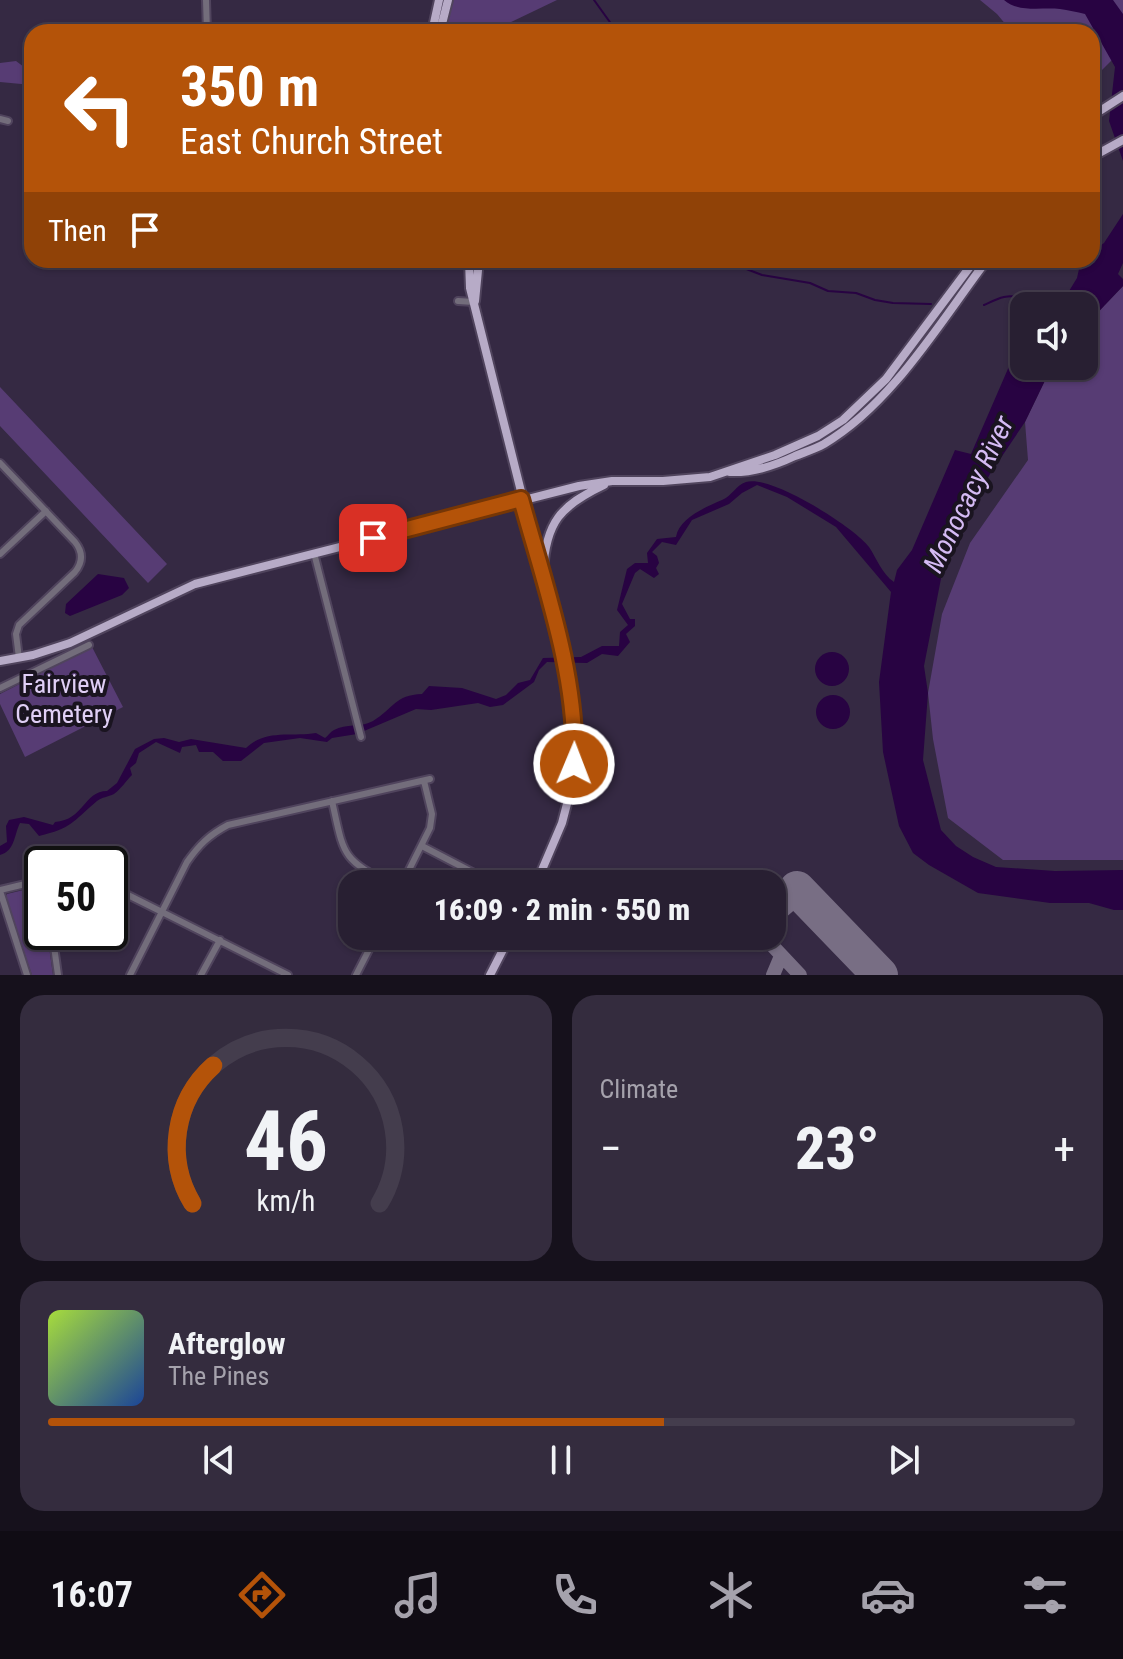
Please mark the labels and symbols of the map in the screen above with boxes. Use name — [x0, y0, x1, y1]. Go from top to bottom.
water label: Monocacy River — [916, 410, 1021, 578]
pin — [339, 504, 407, 572]
park label: Fairview Cemetery — [15, 669, 113, 729]
position arrow — [532, 722, 616, 806]
speed limit sign: 50 — [24, 846, 128, 950]

